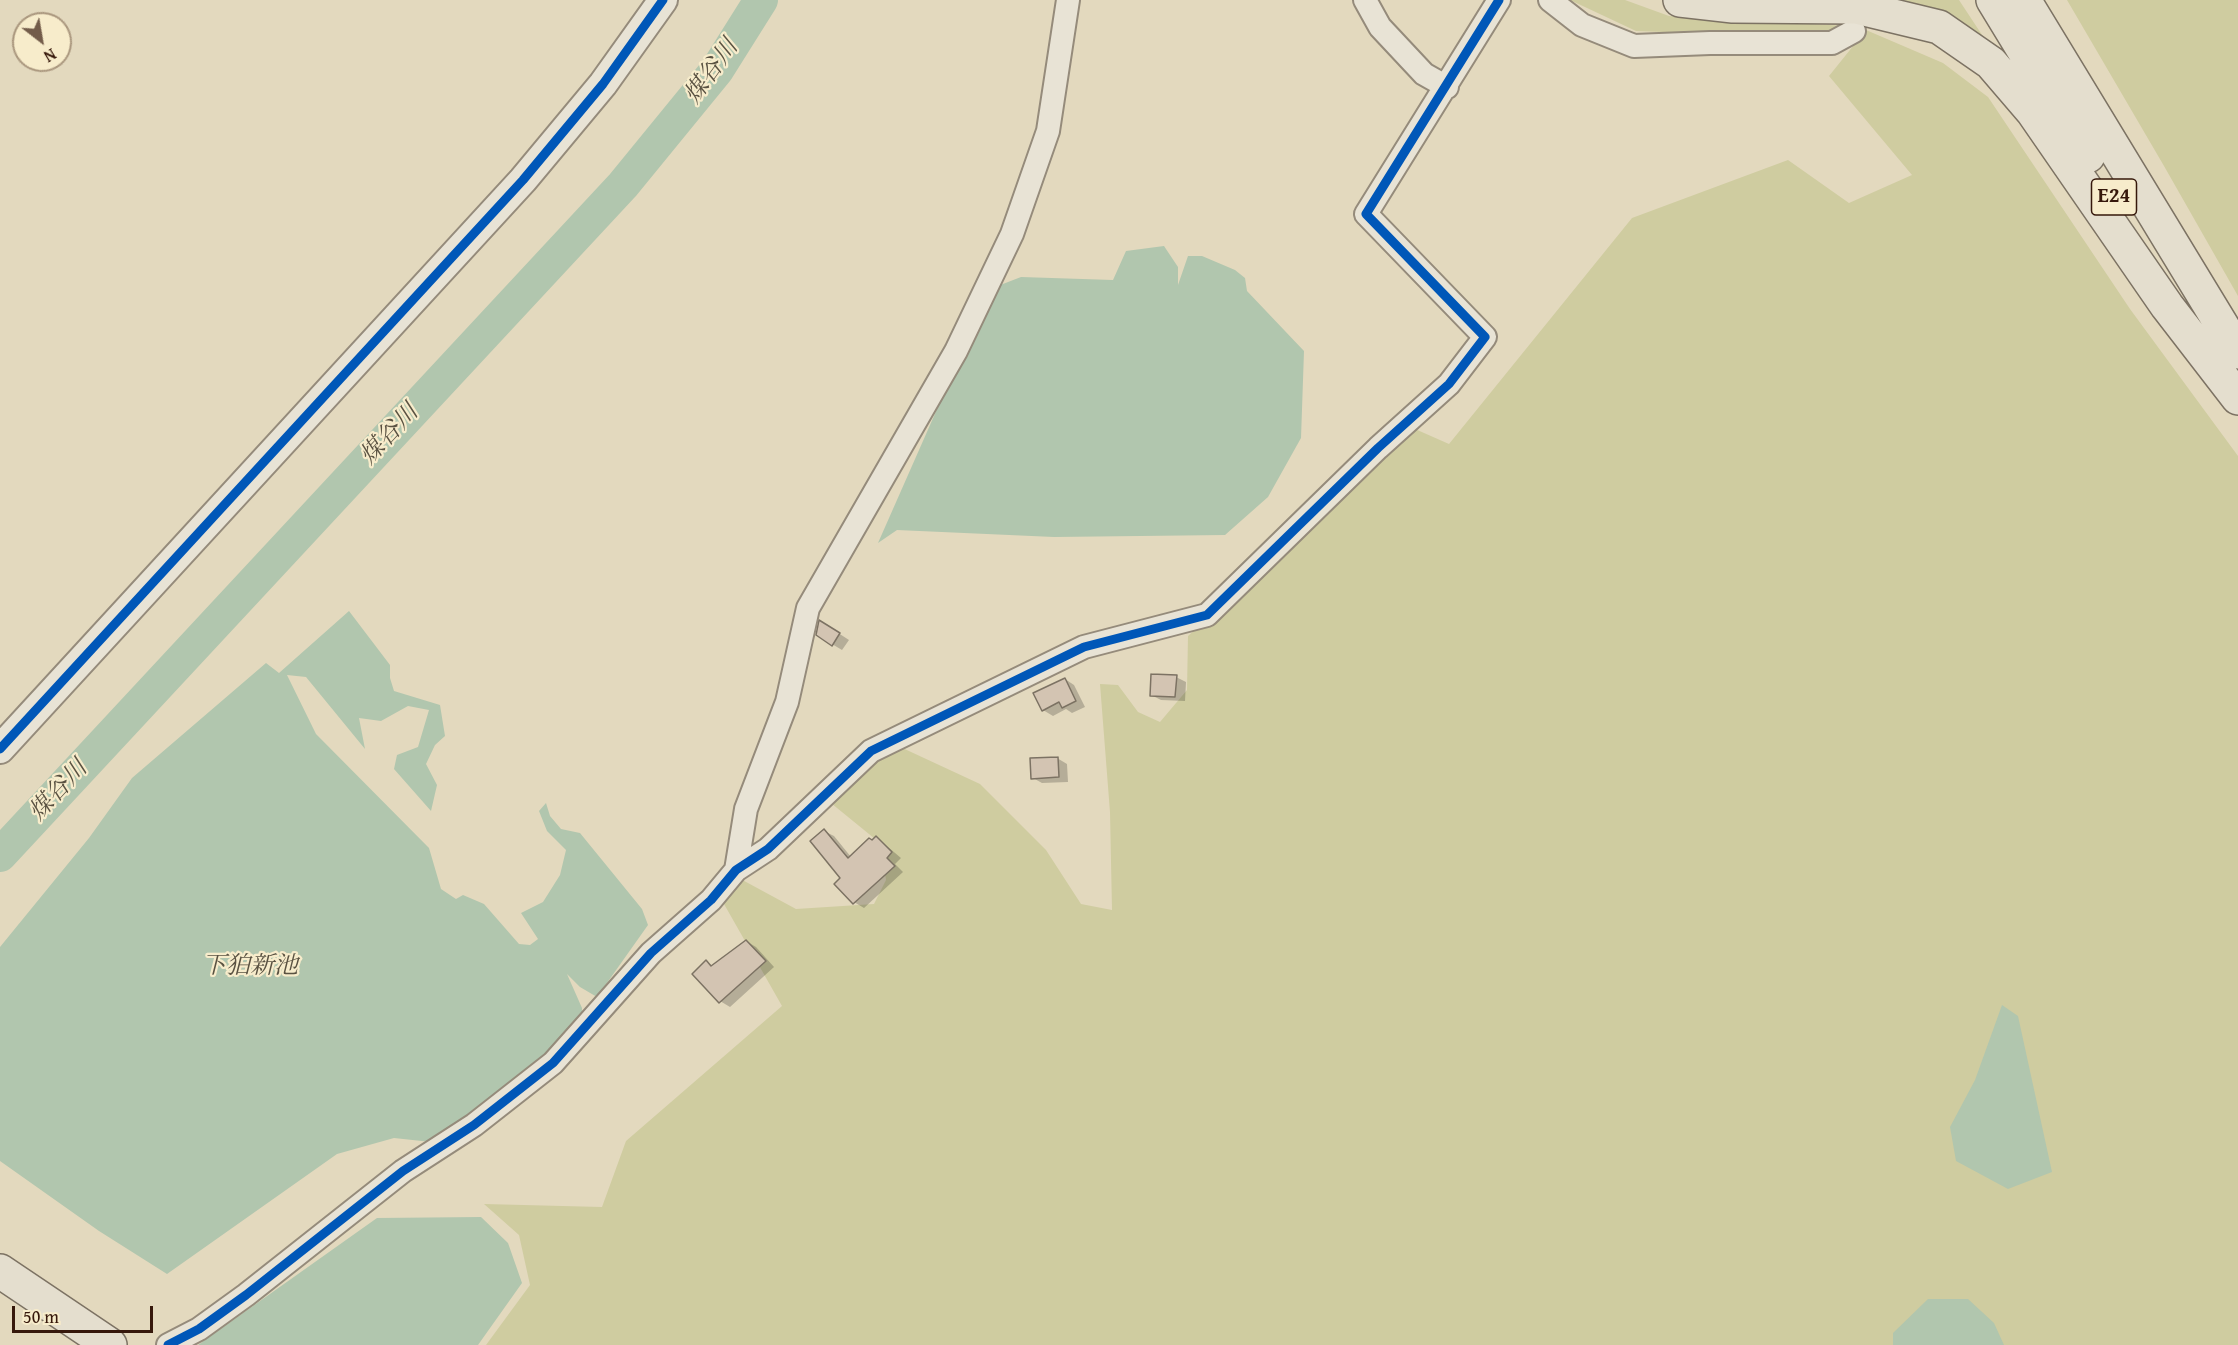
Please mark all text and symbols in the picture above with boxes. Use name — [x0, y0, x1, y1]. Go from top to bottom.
north arrow — [12, 12, 72, 72]
water label: 煤谷川 — [679, 34, 745, 110]
text: N — [39, 43, 61, 69]
road number: E24 — [2092, 179, 2136, 215]
water label: 煤谷川 — [355, 399, 425, 471]
water label: 煤谷川 — [24, 755, 94, 827]
water label: 下狛新池 — [202, 953, 298, 981]
scale bar — [15, 1294, 156, 1332]
text: 50 m — [23, 1303, 59, 1330]

